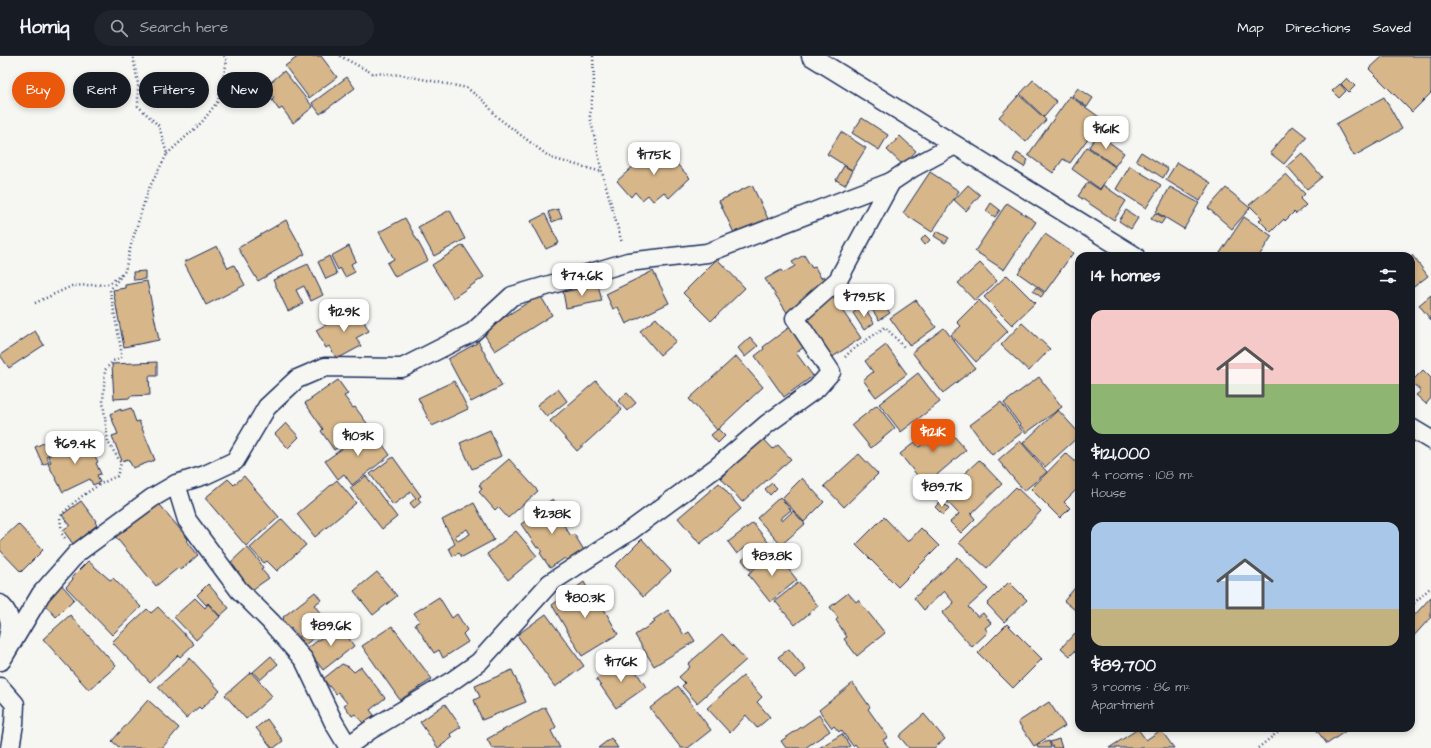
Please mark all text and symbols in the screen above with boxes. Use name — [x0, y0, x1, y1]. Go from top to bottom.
search box — [94, 10, 374, 46]
text: Homiq — [20, 14, 70, 41]
icon: search — [108, 17, 130, 39]
text: Search here — [140, 17, 228, 38]
text: Map — [1237, 18, 1264, 38]
text: Directions — [1286, 18, 1351, 38]
text: Saved — [1373, 18, 1411, 38]
chip: Buy — [12, 72, 65, 108]
chip: Rent — [73, 72, 131, 108]
chip: Filters — [139, 72, 209, 108]
chip: New — [217, 72, 273, 108]
pin: $161K — [1078, 116, 1134, 150]
text: $161K — [1093, 120, 1119, 138]
pin: $175K — [626, 142, 682, 176]
text: $175K — [637, 146, 671, 164]
pin: $74.6K — [549, 263, 615, 297]
text: 14 homes — [1091, 264, 1161, 288]
icon: filters — [1377, 265, 1399, 287]
text: $74.6K — [561, 267, 603, 285]
pin: $79.5K — [831, 284, 897, 318]
text: $79.5K — [843, 288, 885, 306]
pin: $129K — [316, 299, 372, 333]
text: $129K — [328, 303, 360, 321]
icon: home — [1209, 336, 1281, 408]
pin: $121K — [905, 419, 961, 453]
pin: $103K — [330, 423, 386, 457]
text: $121K — [920, 423, 946, 441]
text: $103K — [342, 427, 374, 445]
pin: $69.4K — [42, 431, 108, 465]
text: $69.4K — [54, 435, 96, 453]
text: $121,000 — [1091, 442, 1150, 466]
text: 4 rooms · 108 m² — [1091, 466, 1194, 484]
pin: $89.7K — [909, 474, 975, 508]
text: $89.7K — [922, 478, 962, 496]
text: House — [1091, 484, 1126, 502]
pin: $238K — [524, 501, 580, 535]
text: $238K — [533, 505, 571, 523]
pin: $83.8K — [739, 543, 805, 577]
text: $83.8K — [752, 547, 792, 565]
icon: home — [1209, 548, 1281, 620]
pin: $80.3K — [552, 585, 618, 619]
text: $80.3K — [565, 589, 605, 607]
pin: $89.6K — [298, 613, 364, 647]
text: $89.6K — [311, 617, 351, 635]
pin: $176K — [593, 649, 649, 683]
text: $176K — [605, 653, 637, 671]
text: $89,700 — [1091, 654, 1156, 678]
text: 3 rooms · 86 m² — [1091, 678, 1190, 696]
text: Apartment — [1091, 696, 1155, 714]

